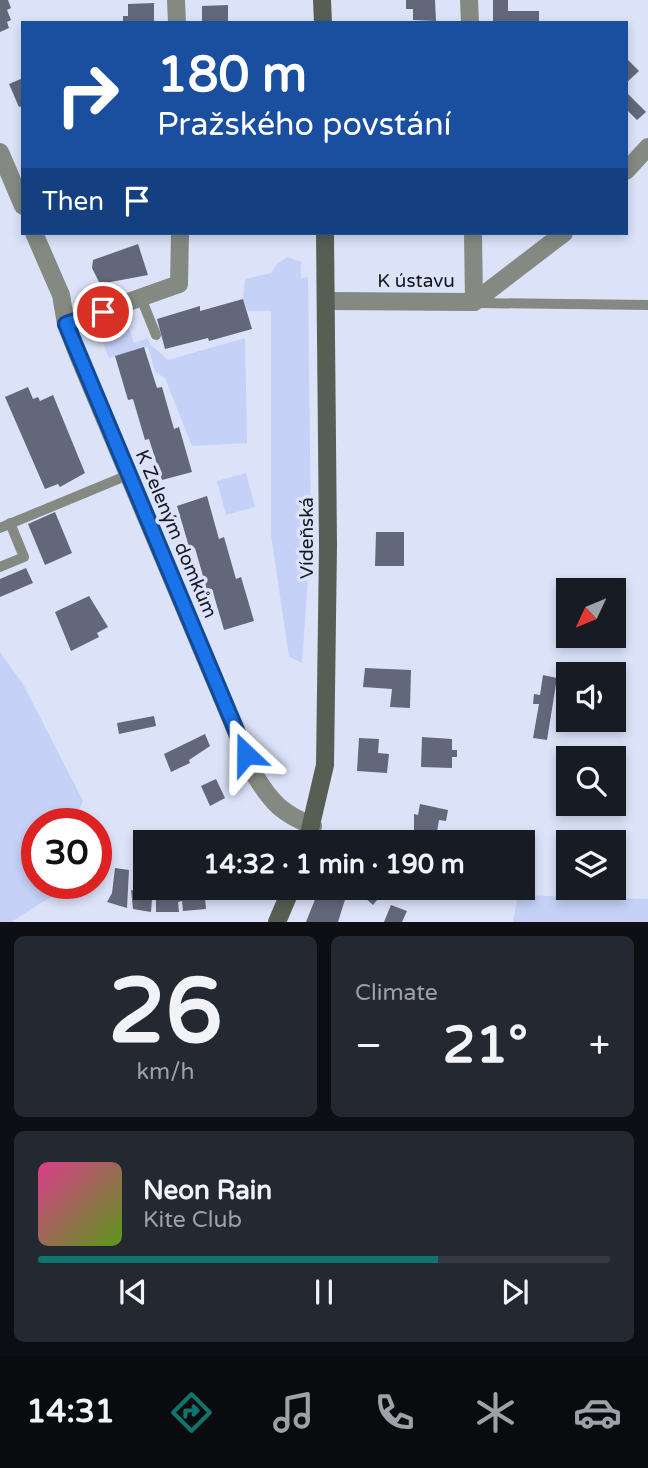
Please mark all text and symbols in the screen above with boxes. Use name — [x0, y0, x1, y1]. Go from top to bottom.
text: 180 m — [157, 46, 307, 105]
icon: right — [42, 49, 133, 140]
text: Pražského povstání — [157, 106, 452, 144]
icon: arrive — [118, 182, 156, 220]
text: Then — [42, 186, 104, 217]
street label: K ústavu — [377, 270, 455, 292]
pin — [73, 282, 133, 342]
icon: arrive — [84, 293, 122, 331]
street label: K Zeleným domkům — [131, 447, 221, 621]
street label: Vídeňská — [296, 497, 318, 579]
north arrow — [556, 578, 626, 648]
map controls — [556, 578, 626, 900]
button: sound — [556, 662, 626, 732]
position arrow — [209, 717, 283, 791]
button: search — [556, 746, 626, 816]
speed limit sign: 30 — [21, 808, 112, 899]
button: layers — [556, 830, 626, 900]
text: 14:32 · 1 min · 190 m — [203, 849, 465, 880]
text: 26 — [108, 957, 223, 1067]
text: Climate — [355, 979, 438, 1007]
text: 21° — [443, 1014, 528, 1077]
text: − — [355, 1023, 382, 1069]
text: + — [589, 1023, 610, 1069]
text: km/h — [137, 1058, 194, 1086]
text: Neon Rain — [143, 1175, 272, 1206]
text: Kite Club — [143, 1206, 242, 1234]
icon: previous — [114, 1273, 152, 1311]
icon: pause — [305, 1273, 343, 1311]
icon: next — [496, 1273, 534, 1311]
icon: directions — [167, 1388, 216, 1437]
icon: music — [269, 1388, 318, 1437]
icon: phone — [370, 1388, 419, 1437]
icon: climate — [471, 1388, 520, 1437]
icon: car — [573, 1388, 622, 1437]
text: 14:31 — [26, 1393, 115, 1431]

